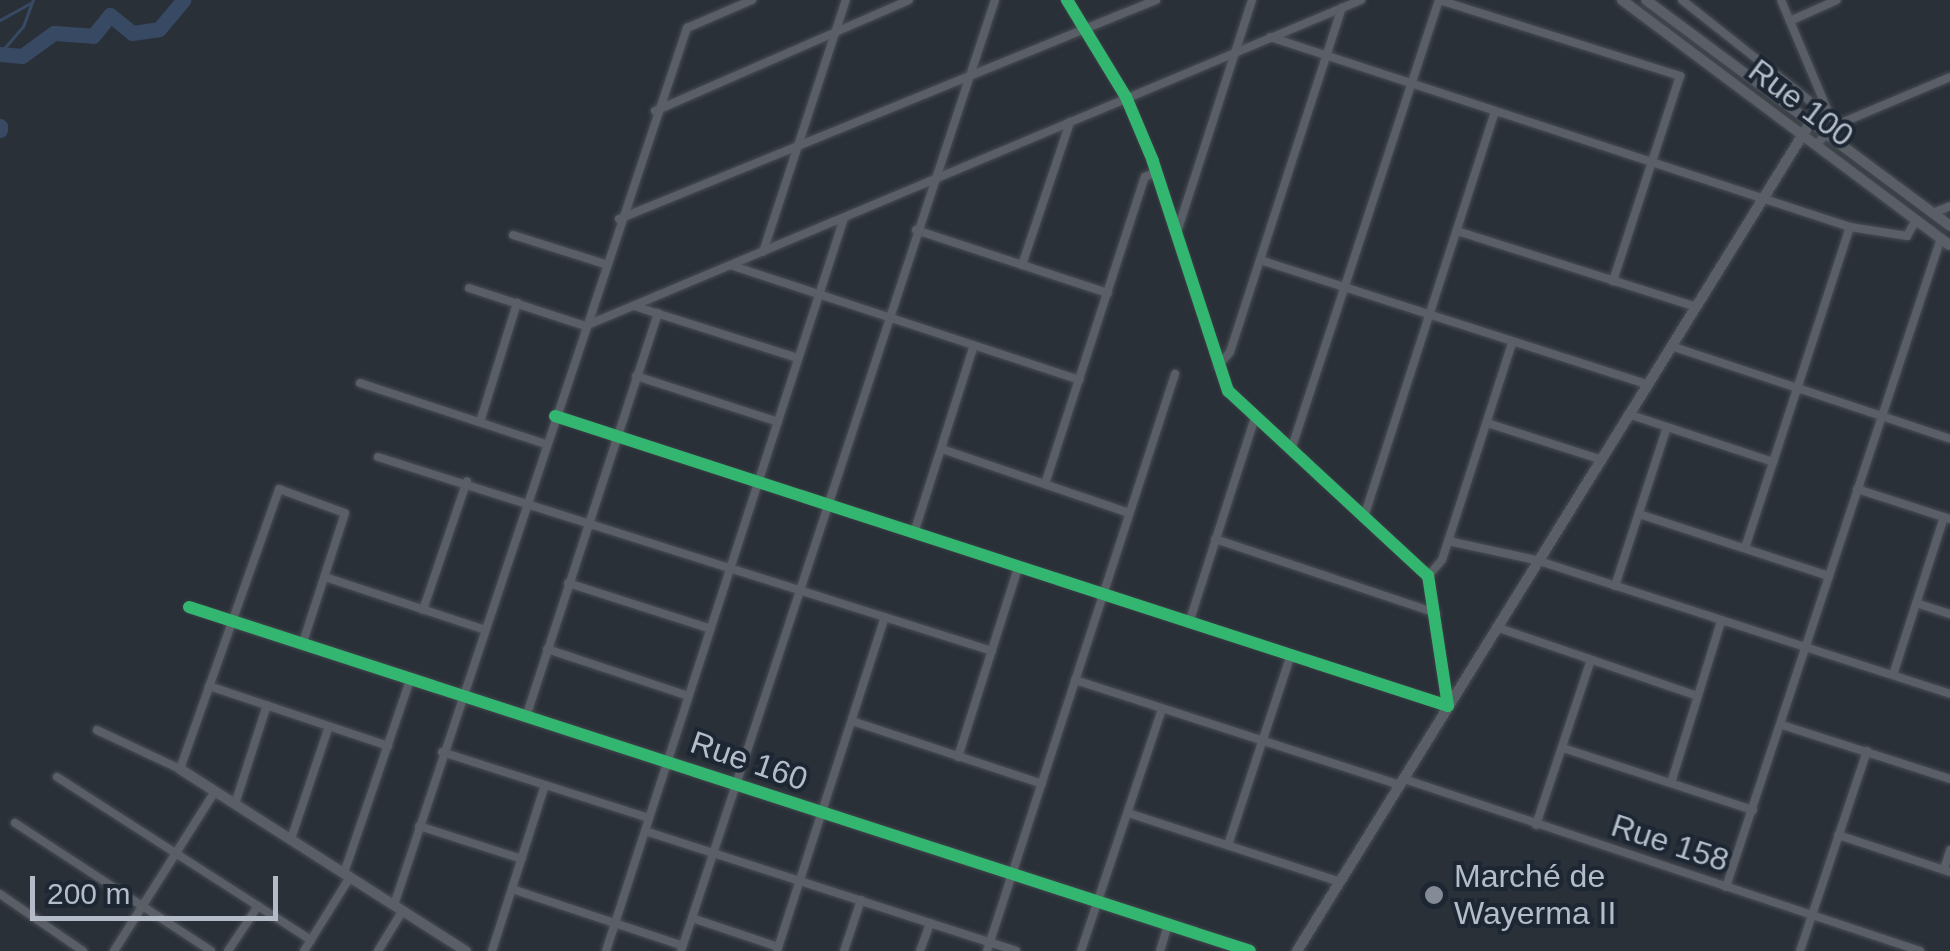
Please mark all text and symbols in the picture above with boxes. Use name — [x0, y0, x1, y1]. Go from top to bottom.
street label: Rue 100 — [1741, 51, 1861, 155]
street label: Rue 160 — [686, 723, 812, 799]
street label: Rue 158 — [1607, 806, 1733, 880]
scale bar — [35, 856, 282, 918]
place label: Marché de Wayerma II — [1454, 858, 1616, 933]
text: 200 m — [47, 877, 130, 910]
marker: Marché de Wayerma II — [1423, 884, 1445, 906]

